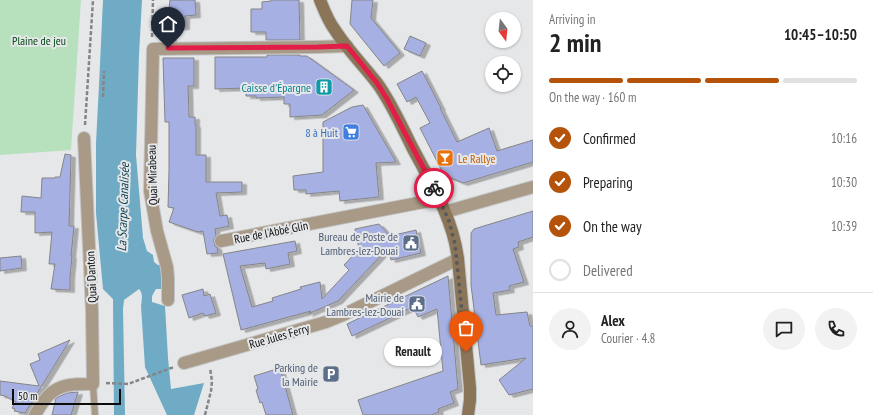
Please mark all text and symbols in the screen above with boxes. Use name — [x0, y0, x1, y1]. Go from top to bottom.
pin — [151, 7.0, 185, 48]
text: Arriving in — [549, 11, 596, 28]
north arrow — [485, 12, 521, 48]
map controls — [485, 12, 521, 92]
icon: home — [157, 13, 179, 35]
text: 10:45–10:50 — [784, 25, 857, 44]
text: 2 min — [549, 26, 602, 59]
park label: Plaine de jeu — [12, 33, 66, 48]
button: locate — [485, 56, 521, 92]
building icon: Caisse d'Épargne — [314, 77, 334, 97]
place label: Caisse d'Épargne — [241, 80, 311, 95]
text: On the way · 160 m — [549, 89, 636, 106]
supermarket icon: 8 à Huit — [341, 122, 361, 142]
place label: 8 à Huit — [305, 125, 339, 140]
icon: check — [549, 127, 571, 149]
text: Confirmed — [583, 129, 636, 148]
text: 10:16 — [831, 130, 857, 147]
street label: Quai Mirabeau — [143, 145, 161, 205]
bar icon: Le Rallye — [435, 148, 455, 168]
place label: Le Rallye — [458, 151, 496, 166]
water label: La Scarpe Canalisée — [113, 161, 133, 252]
courier — [414, 168, 454, 208]
icon: check — [549, 171, 571, 193]
text: Preparing — [583, 173, 633, 192]
text: 10:30 — [831, 174, 857, 191]
icon: bike — [423, 177, 445, 199]
icon: check — [549, 215, 571, 237]
street label: Rue de l'Abbé Glin — [233, 217, 309, 247]
text: On the way — [583, 217, 642, 236]
text: 10:39 — [831, 218, 857, 235]
place label: Bureau de Poste de Lambres-lez-Douai — [318, 229, 398, 258]
public building icon: Bureau de Poste de Lambres-lez-Douai — [401, 233, 421, 253]
street label: Quai Danton — [82, 251, 100, 303]
text: Delivered — [583, 261, 633, 280]
place label: Mairie de Lambres-lez-Douai — [326, 290, 404, 319]
public building icon: Mairie de Lambres-lez-Douai — [407, 294, 427, 314]
button: person — [549, 308, 591, 350]
button: chat — [763, 308, 805, 350]
button: phone — [815, 308, 857, 350]
pin — [449, 311, 483, 352]
text: Alex — [601, 311, 625, 330]
icon: bag — [455, 317, 477, 339]
street label: Rue Jules Ferry — [247, 320, 311, 352]
text: Courier · 4.8 — [601, 330, 655, 347]
callout: Renault — [384, 338, 442, 366]
text: Renault — [395, 343, 431, 360]
place label: Parking de la Mairie — [274, 360, 318, 389]
parking icon: Parking de la Mairie — [321, 364, 341, 384]
scale bar — [12, 387, 121, 406]
text: 50 m — [18, 389, 37, 403]

